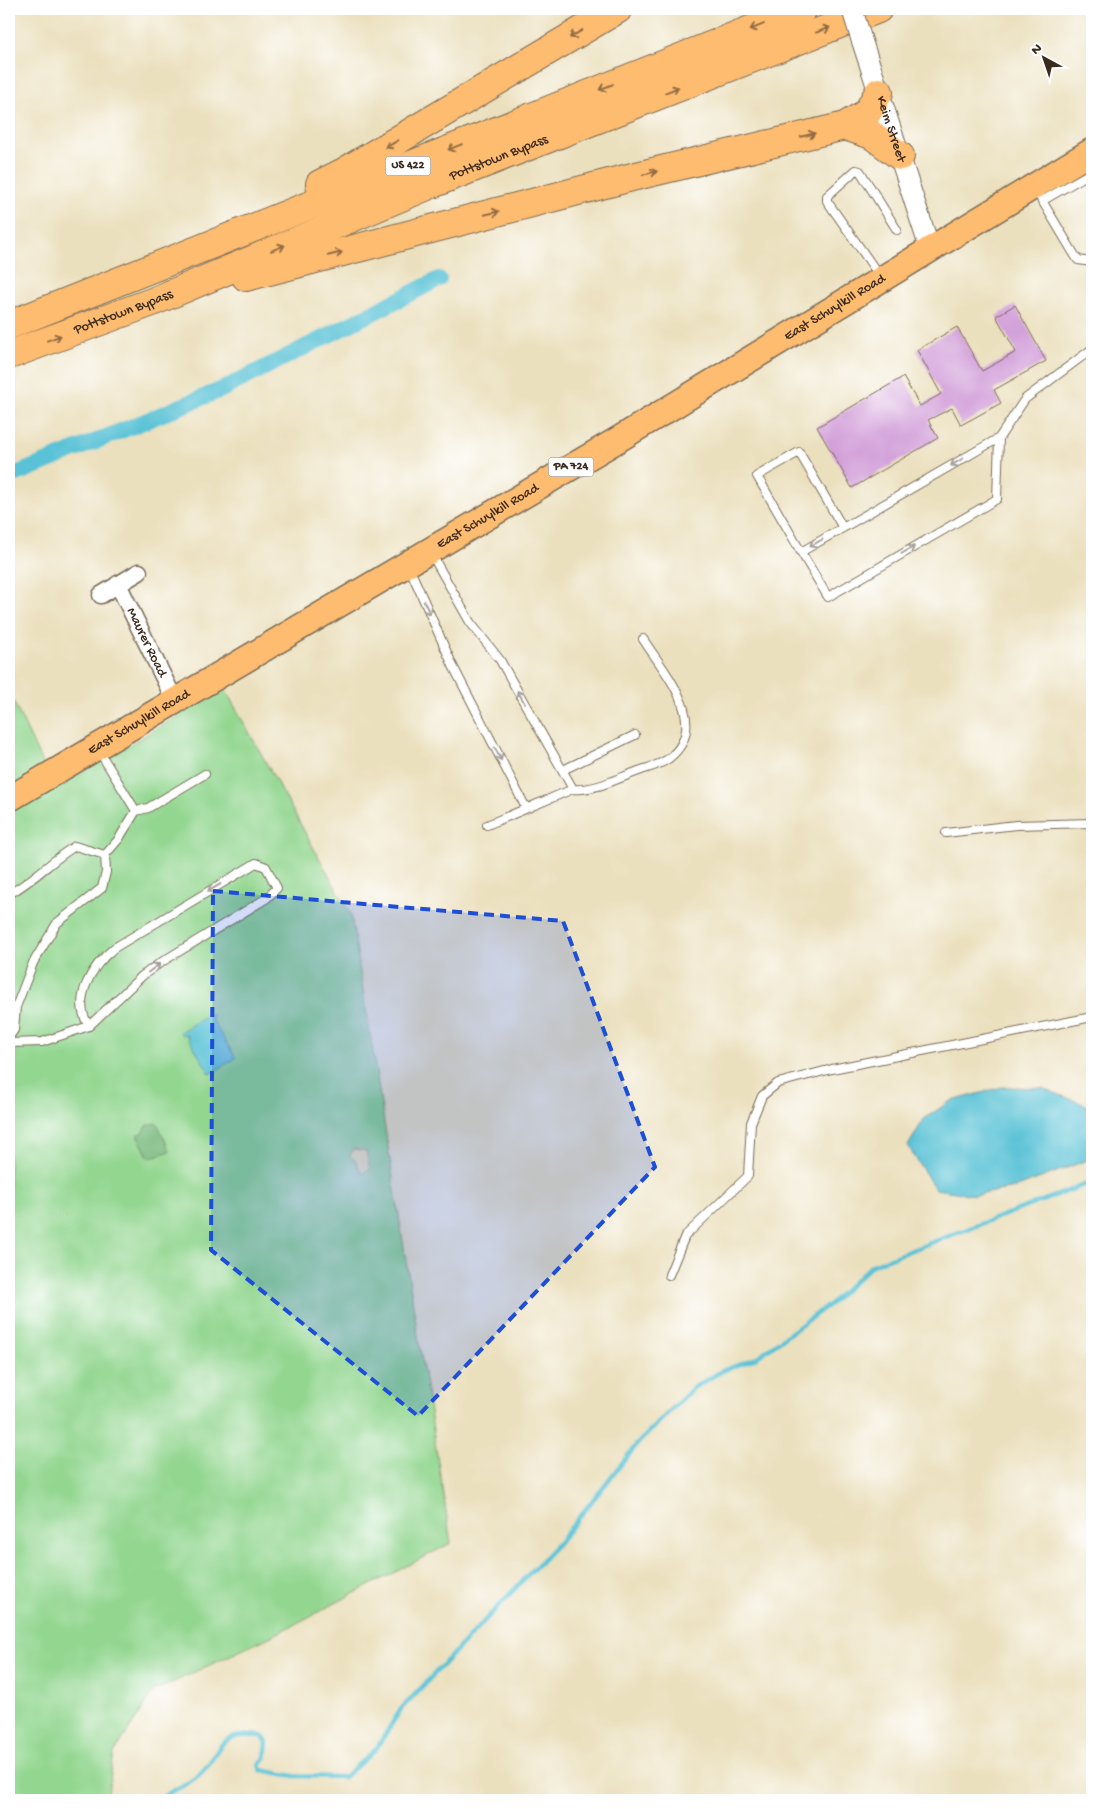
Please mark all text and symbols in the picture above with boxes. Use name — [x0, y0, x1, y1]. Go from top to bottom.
one-way arrow — [750, 23, 765, 32]
one-way arrow — [815, 25, 830, 35]
one-way arrow — [570, 29, 584, 39]
north arrow — [1018, 32, 1068, 82]
text: N — [1028, 41, 1046, 59]
one-way arrow — [599, 83, 615, 92]
one-way arrow — [664, 85, 679, 94]
street label: Keim Street — [872, 94, 910, 166]
one-way arrow — [799, 130, 815, 139]
street label: Pottstown Bypass — [446, 131, 551, 185]
one-way arrow — [385, 140, 399, 150]
one-way arrow — [448, 143, 464, 152]
road number: US 422 — [386, 157, 430, 176]
one-way arrow — [641, 168, 657, 177]
one-way arrow — [484, 208, 500, 217]
one-way arrow — [270, 243, 285, 253]
one-way arrow — [326, 249, 342, 258]
street label: East Schuylkill Road — [781, 269, 890, 345]
street label: Pottstown Bypass — [71, 285, 176, 339]
one-way arrow — [46, 333, 62, 342]
road number: PA 724 — [548, 458, 594, 477]
one-way arrow — [950, 458, 965, 468]
street label: East Schuylkill Road — [434, 479, 543, 553]
one-way arrow — [810, 539, 824, 549]
one-way arrow — [901, 545, 915, 555]
one-way arrow — [423, 600, 433, 615]
street label: Maurer Road — [122, 605, 171, 682]
street label: East Schuylkill Road — [85, 685, 195, 759]
one-way arrow — [516, 690, 526, 705]
one-way arrow — [494, 746, 503, 761]
one-way arrow — [208, 883, 222, 893]
one-way arrow — [147, 963, 161, 973]

